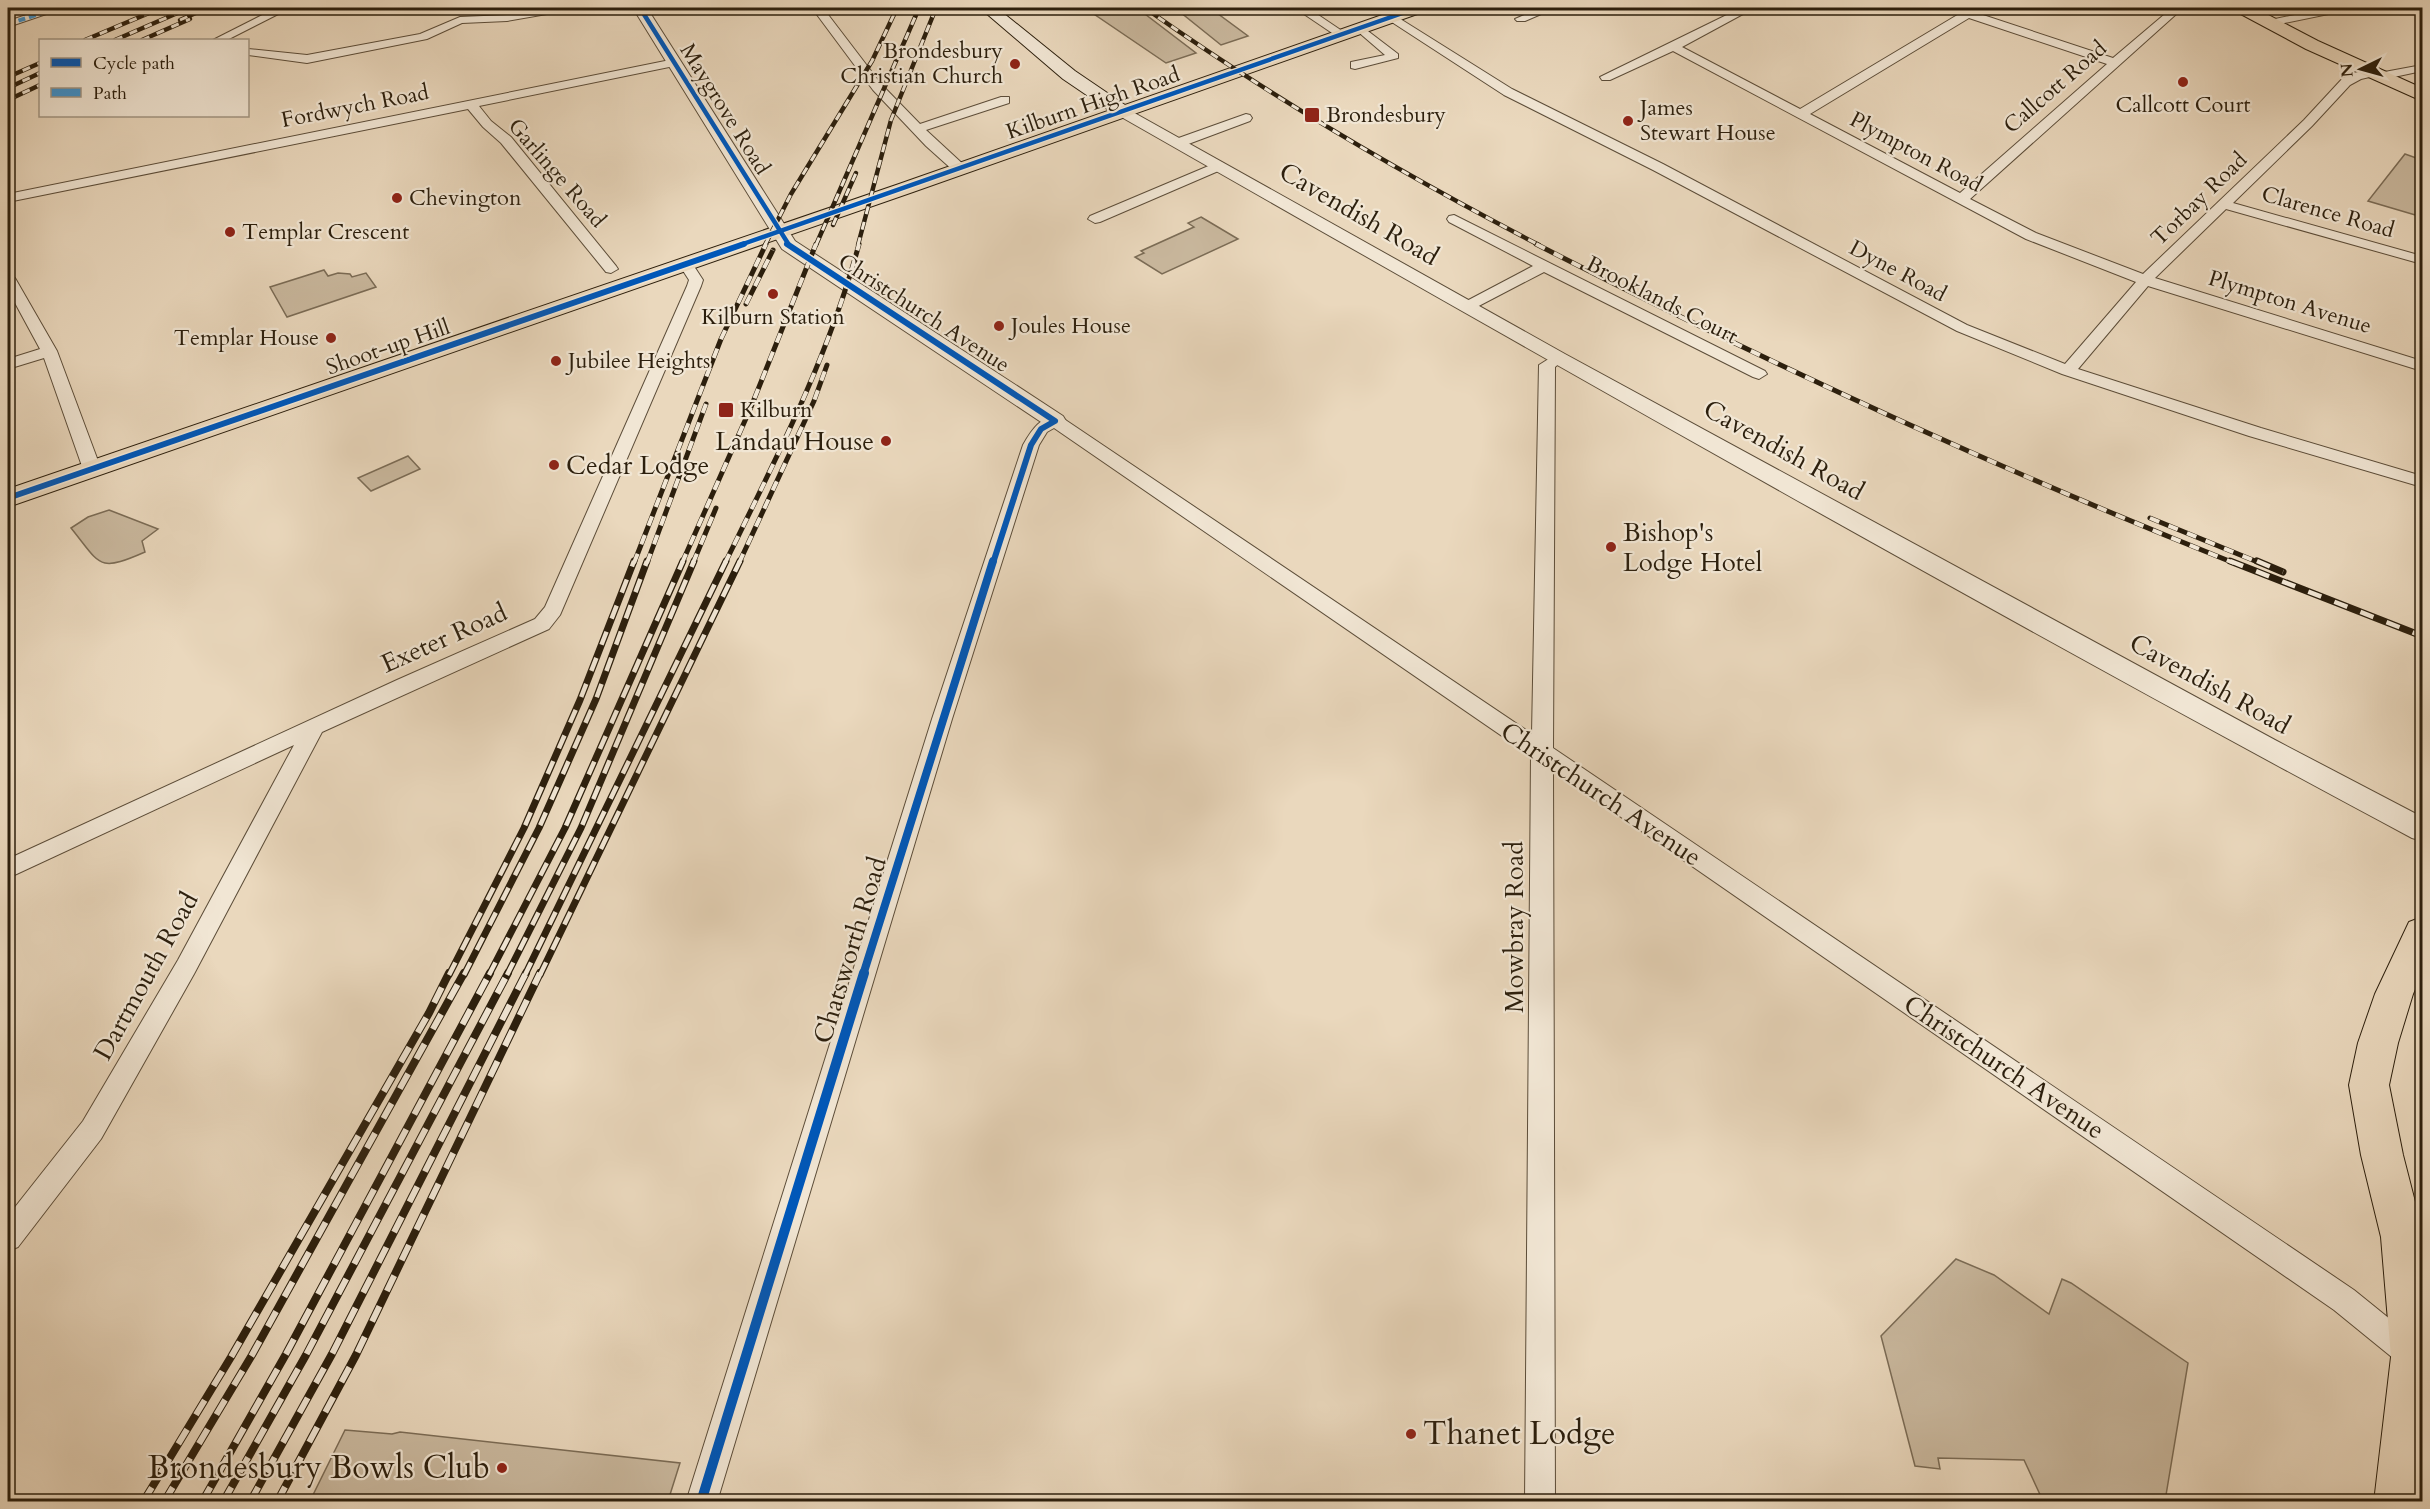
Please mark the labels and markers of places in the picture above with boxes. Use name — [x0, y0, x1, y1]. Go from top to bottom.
place label: Brondesbury Christian Church — [840, 36, 1003, 91]
marker: Brondesbury Christian Church — [1008, 57, 1022, 71]
marker: Callcott Court — [2176, 75, 2190, 89]
place label: Callcott Court — [2115, 90, 2251, 120]
place label: James Stewart House — [1637, 93, 1776, 148]
place label: Brondesbury — [1326, 100, 1446, 130]
marker: Brondesbury — [1303, 106, 1321, 124]
marker: James Stewart House — [1621, 114, 1635, 128]
place label: Chevington — [409, 183, 522, 213]
marker: Chevington — [390, 191, 404, 205]
place label: Templar Crescent — [242, 217, 409, 247]
marker: Templar Crescent — [223, 225, 237, 239]
marker: Kilburn Station — [766, 287, 780, 301]
place label: Kilburn Station — [701, 302, 845, 332]
place label: Joules House — [1008, 311, 1131, 341]
marker: Joules House — [992, 319, 1006, 333]
place label: Templar House — [174, 323, 319, 353]
marker: Templar House — [324, 331, 338, 345]
place label: Jubilee Heights — [565, 346, 710, 376]
marker: Jubilee Heights — [549, 354, 563, 368]
place label: Kilburn — [740, 395, 813, 425]
marker: Kilburn — [717, 401, 735, 419]
place label: Landau House — [715, 424, 874, 459]
marker: Landau House — [879, 434, 893, 448]
place label: Cedar Lodge — [566, 448, 709, 483]
marker: Cedar Lodge — [547, 458, 561, 472]
place label: Bishop's Lodge Hotel — [1623, 515, 1763, 580]
marker: Bishop's Lodge Hotel — [1604, 540, 1618, 554]
place label: Thanet Lodge — [1423, 1412, 1615, 1456]
marker: Thanet Lodge — [1404, 1427, 1418, 1441]
place label: Brondesbury Bowls Club — [147, 1446, 490, 1490]
marker: Brondesbury Bowls Club — [495, 1461, 509, 1475]

